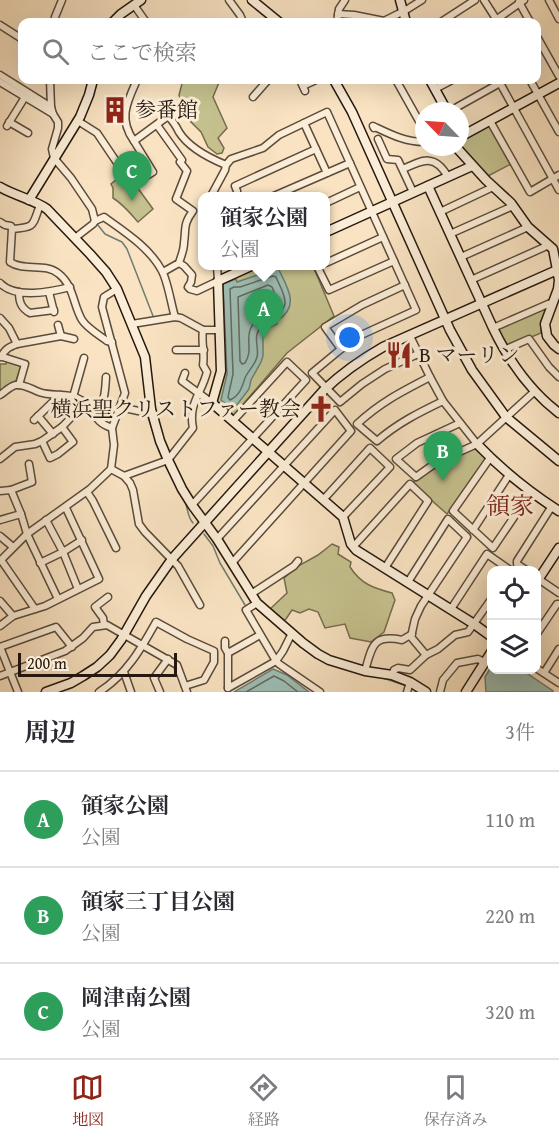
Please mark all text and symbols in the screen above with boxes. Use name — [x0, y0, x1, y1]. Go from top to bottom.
search box — [18, 18, 541, 84]
icon: search — [39, 35, 72, 68]
text: ここで検索 — [87, 36, 197, 68]
place label: 参番館 — [135, 94, 198, 125]
building icon: 参番館 — [100, 95, 130, 125]
north arrow — [415, 102, 469, 156]
pin: C — [112, 152, 152, 201]
popup — [198, 192, 330, 270]
text: 領家公園 — [220, 201, 308, 233]
text: 公園 — [220, 234, 260, 263]
pin: A — [244, 290, 284, 339]
your location — [335, 323, 364, 352]
place label: B マーリン — [419, 339, 520, 370]
restaurant icon: B マーリン — [384, 340, 414, 370]
place label: 横浜聖クリストファー教会 — [50, 393, 301, 424]
church icon: 横浜聖クリストファー教会 — [306, 394, 336, 424]
pin: B — [424, 432, 462, 481]
district label: 領家 — [486, 488, 534, 523]
map controls — [487, 566, 541, 674]
button: locate — [487, 566, 541, 620]
button: layers — [487, 620, 541, 674]
scale bar — [18, 650, 177, 678]
text: 200 m — [27, 651, 67, 675]
text: 周辺 — [24, 712, 76, 751]
text: 3件 — [505, 717, 535, 746]
text: 領家公園 — [81, 789, 169, 821]
text: A — [37, 805, 50, 834]
text: 110 m — [485, 805, 535, 834]
text: 公園 — [81, 822, 121, 851]
text: 領家三丁目公園 — [81, 885, 235, 917]
text: B — [37, 901, 50, 930]
text: 220 m — [485, 901, 535, 930]
text: 公園 — [81, 918, 121, 947]
text: 岡津南公園 — [81, 981, 191, 1013]
text: C — [38, 997, 49, 1026]
text: 320 m — [485, 997, 535, 1026]
text: 公園 — [81, 1014, 121, 1043]
tab: 地図 — [71, 1071, 104, 1131]
tab: 経路 — [247, 1071, 280, 1131]
tab: 保存済み — [423, 1071, 487, 1131]

